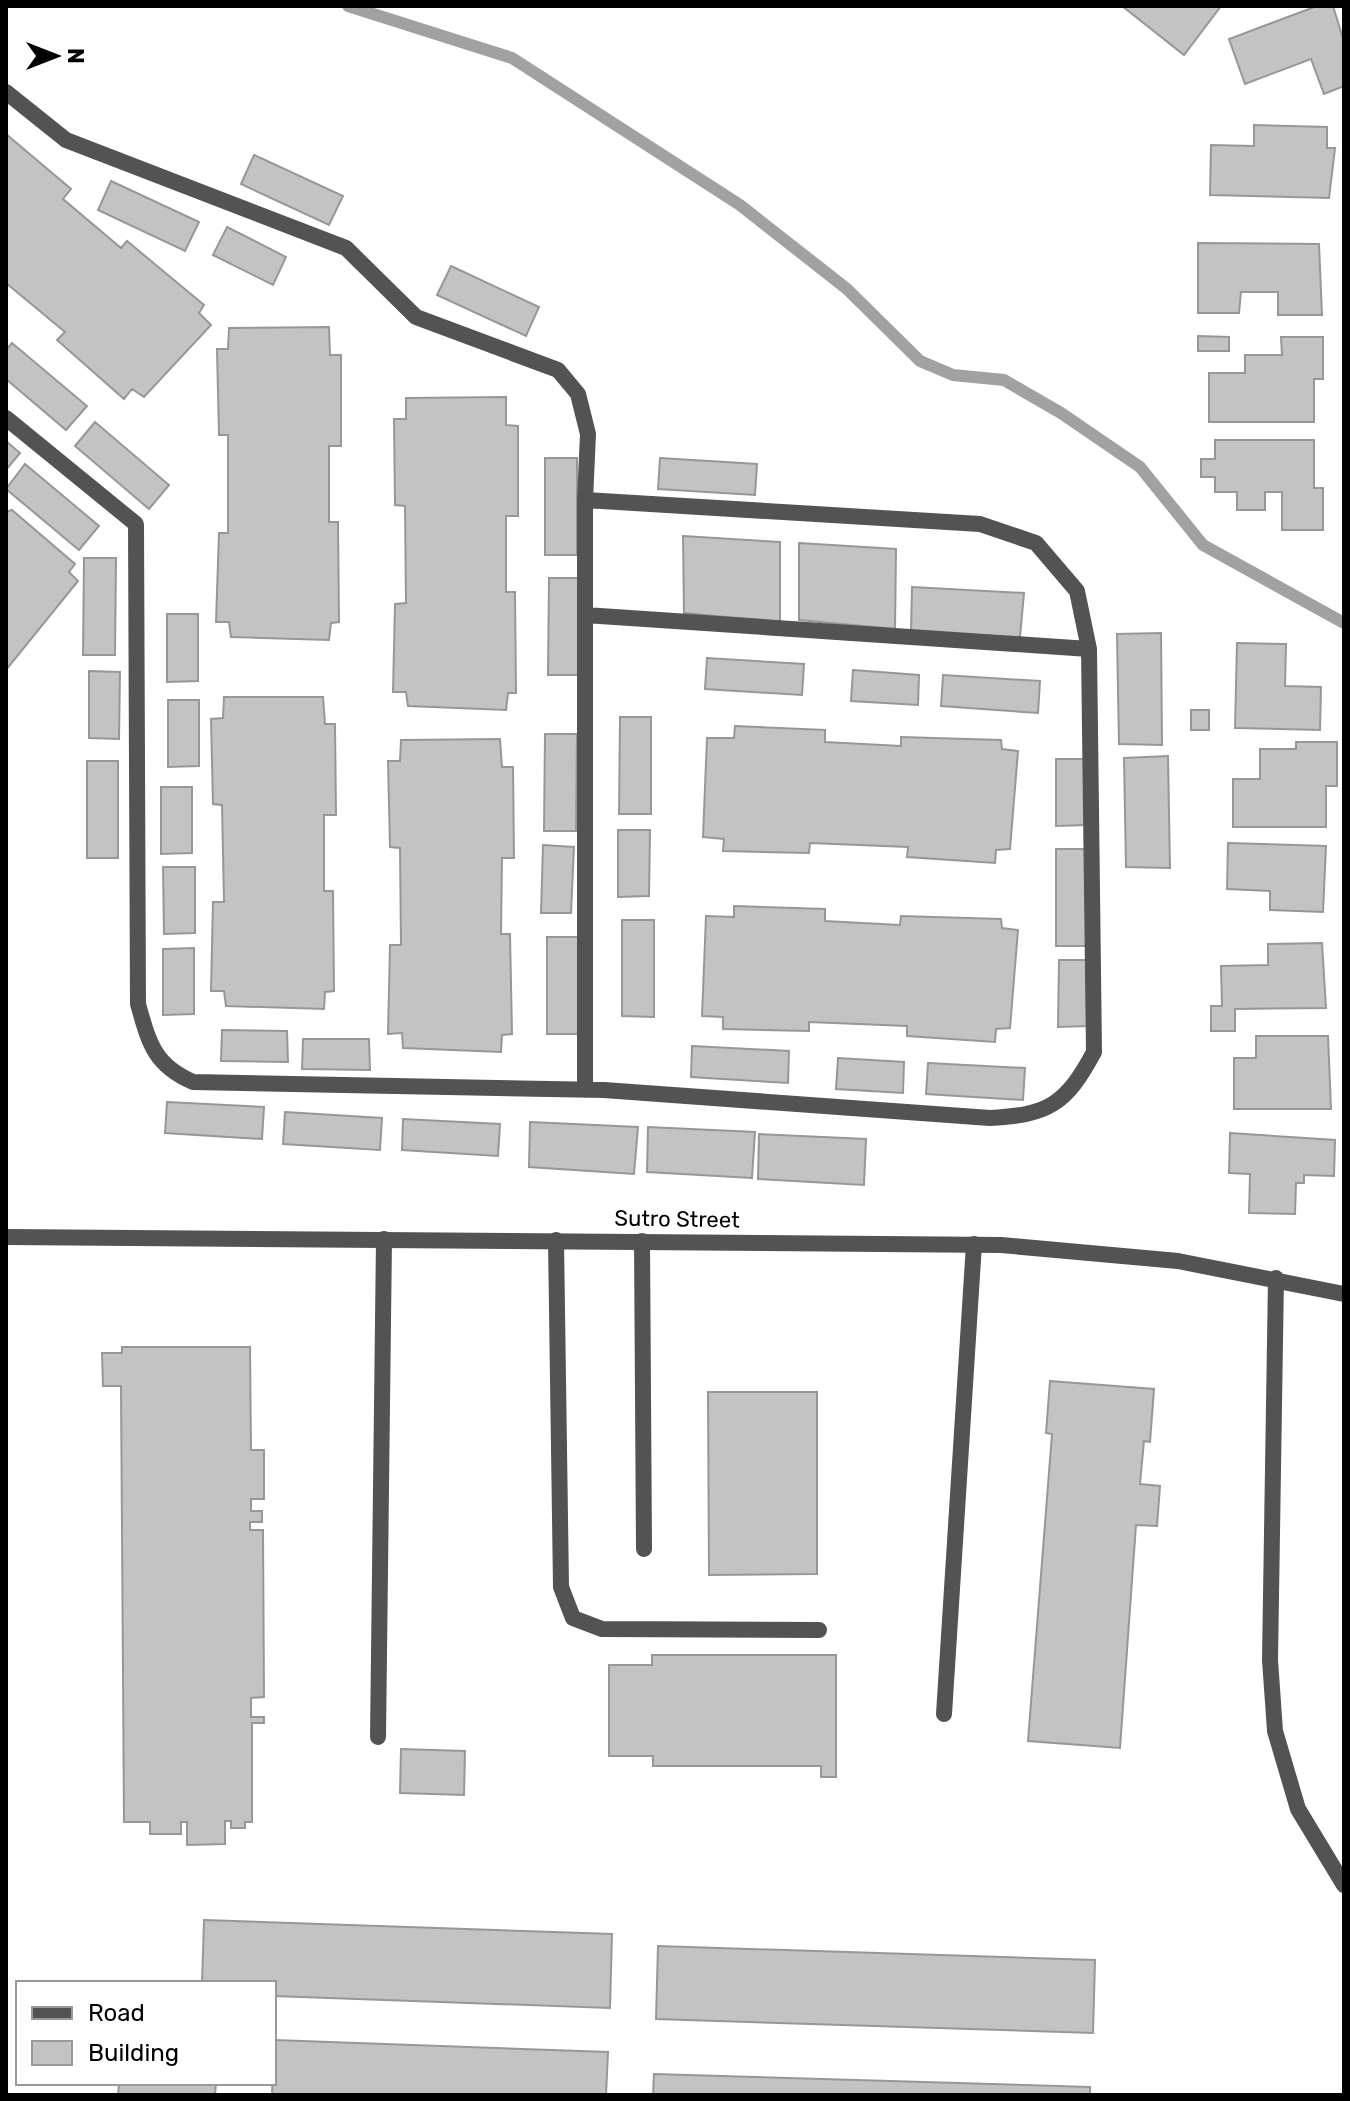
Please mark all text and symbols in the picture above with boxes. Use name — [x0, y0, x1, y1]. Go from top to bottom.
north arrow — [16, 16, 96, 96]
text: N — [62, 48, 89, 64]
street label: Sutro Street — [614, 1204, 740, 1234]
legend — [16, 1981, 276, 2085]
text: Road — [88, 1999, 145, 2027]
text: Building — [88, 2039, 179, 2067]

